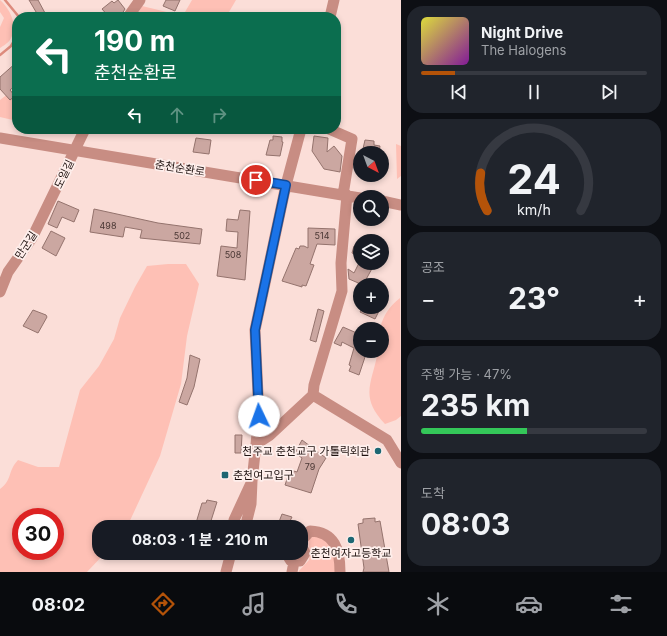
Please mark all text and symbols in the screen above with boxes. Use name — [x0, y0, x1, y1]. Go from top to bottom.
text: Night Drive — [481, 23, 563, 42]
text: 190 m — [94, 24, 175, 58]
icon: left — [28, 28, 80, 80]
text: The Halogens — [481, 42, 566, 58]
text: 춘천순환로 — [94, 62, 177, 83]
icon: previous — [448, 81, 470, 103]
icon: pause — [523, 81, 545, 103]
icon: next — [598, 81, 620, 103]
icon: left — [124, 104, 146, 126]
icon: ahead — [166, 104, 188, 126]
icon: right — [208, 104, 230, 126]
north arrow — [353, 146, 389, 182]
map controls — [353, 146, 389, 358]
text: 24 — [507, 154, 561, 204]
street label: 도일길 — [51, 157, 77, 191]
street label: 춘천순환로 — [154, 157, 206, 179]
pin — [239, 163, 273, 197]
icon: arrive — [245, 169, 267, 191]
button: search — [353, 190, 389, 226]
text: km/h — [517, 200, 551, 217]
house number: 498 — [100, 220, 117, 231]
street label: 만군길 — [12, 228, 40, 262]
house number: 502 — [174, 230, 190, 241]
house number: 514 — [315, 230, 330, 241]
button: layers — [353, 234, 389, 270]
house number: 508 — [225, 249, 242, 260]
text: 공조 — [421, 259, 445, 275]
button: + — [353, 278, 389, 314]
text: 23° — [508, 280, 560, 316]
text: − — [421, 286, 436, 312]
text: + — [632, 286, 647, 312]
button: − — [353, 322, 389, 358]
text: 주행 가능 · 47% — [421, 366, 512, 382]
text: 235 km — [421, 387, 530, 423]
position arrow — [238, 395, 280, 437]
place label: 천주교 춘천교구 가톨릭회관 — [242, 444, 370, 458]
marker: 천주교 춘천교구 가톨릭회관 — [373, 446, 383, 456]
house number: 79 — [305, 461, 316, 472]
place label: 춘천여고입구 — [233, 468, 294, 482]
marker: 춘천여고입구 — [220, 470, 230, 480]
text: 도착 — [421, 485, 445, 501]
text: 08:03 — [421, 506, 510, 542]
speed limit sign: 30 — [12, 508, 64, 560]
text: 08:03 · 1 분 · 210 m — [132, 530, 268, 549]
marker: 춘천여자고등학교 — [346, 535, 356, 545]
place label: 춘천여자고등학교 — [311, 546, 391, 560]
icon: directions — [149, 590, 177, 618]
icon: music — [240, 590, 268, 618]
icon: phone — [332, 590, 360, 618]
icon: climate — [424, 590, 452, 618]
icon: car — [515, 590, 543, 618]
icon: filters — [607, 590, 635, 618]
text: 08:02 — [32, 594, 85, 615]

